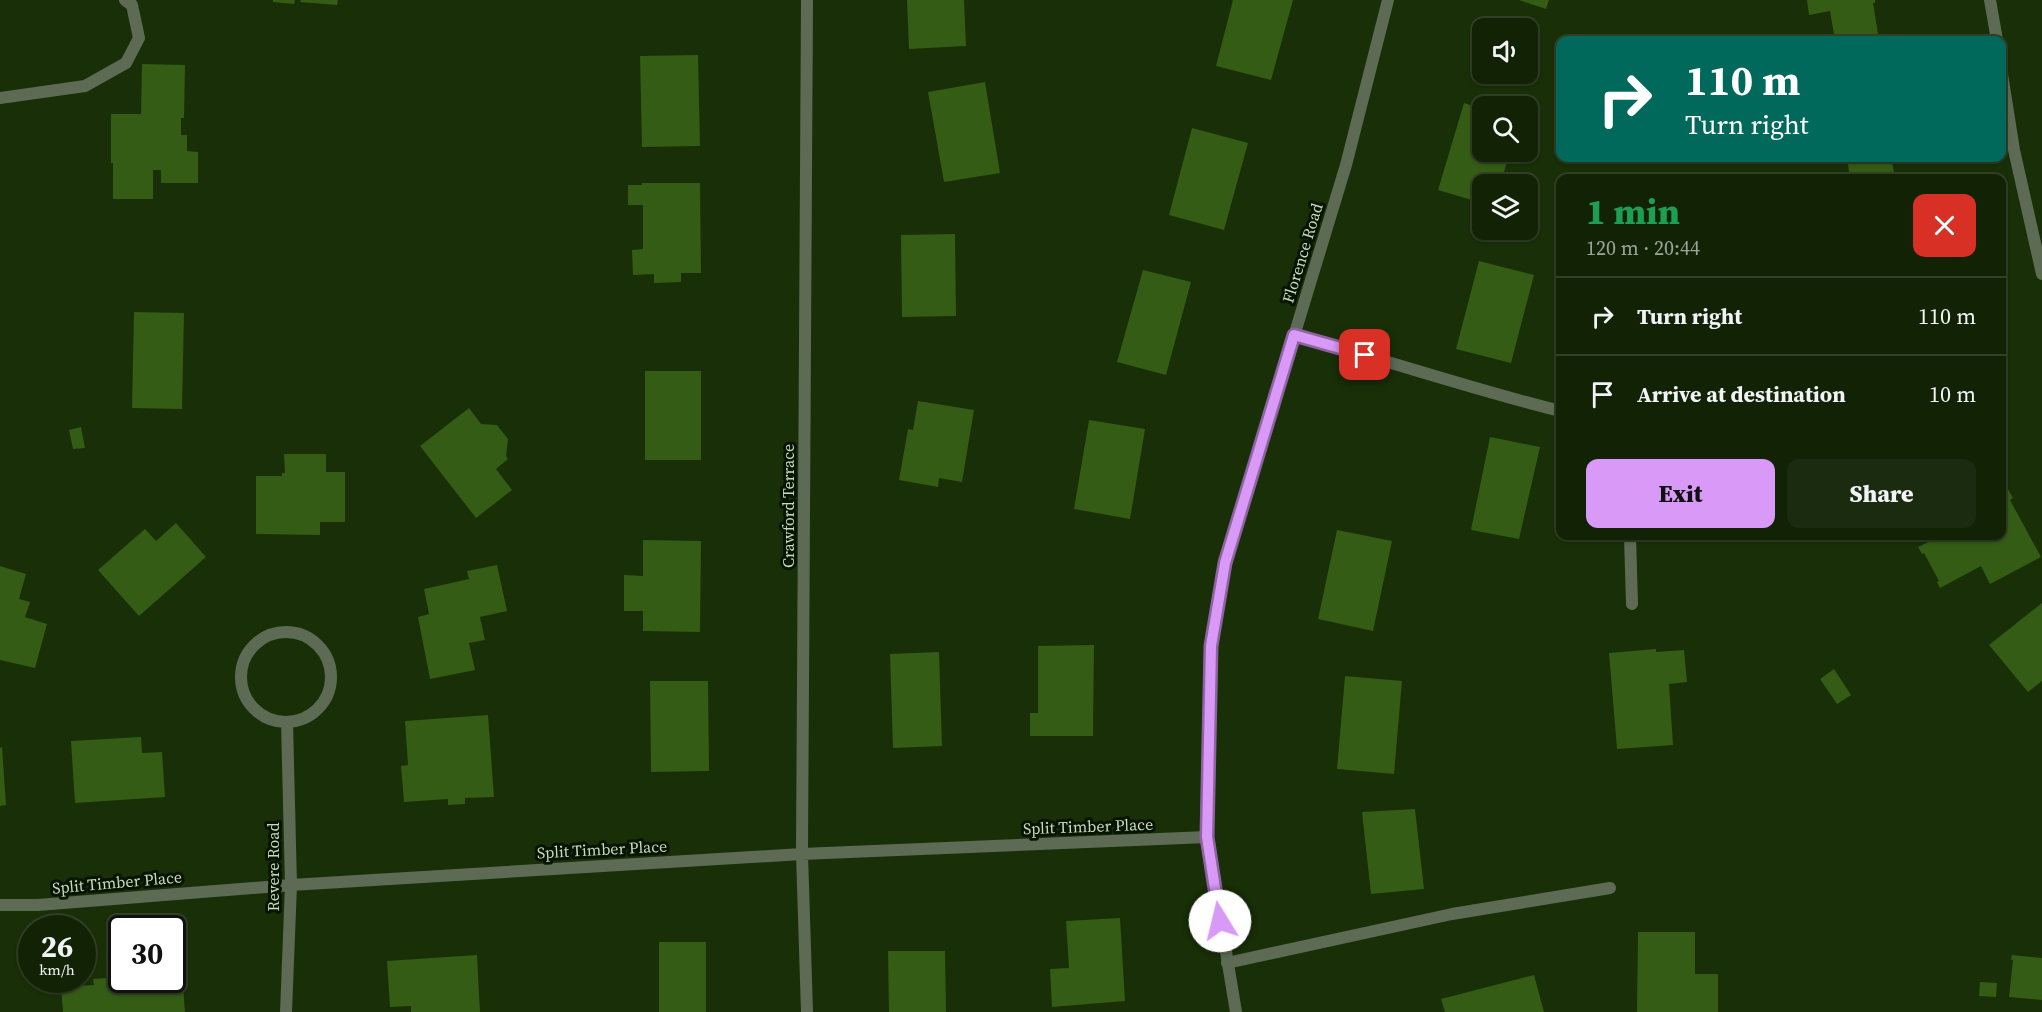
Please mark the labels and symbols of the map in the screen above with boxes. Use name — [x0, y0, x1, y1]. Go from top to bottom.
street label: Florence Road — [1276, 200, 1328, 306]
pin — [1339, 329, 1390, 380]
street label: Crawford Terrace — [777, 444, 799, 568]
street label: Split Timber Place — [1023, 813, 1153, 839]
street label: Revere Road — [262, 823, 284, 911]
street label: Split Timber Place — [536, 835, 668, 863]
street label: Split Timber Place — [51, 865, 183, 899]
position arrow — [1188, 889, 1252, 953]
speed limit sign: 30 — [108, 915, 186, 993]

